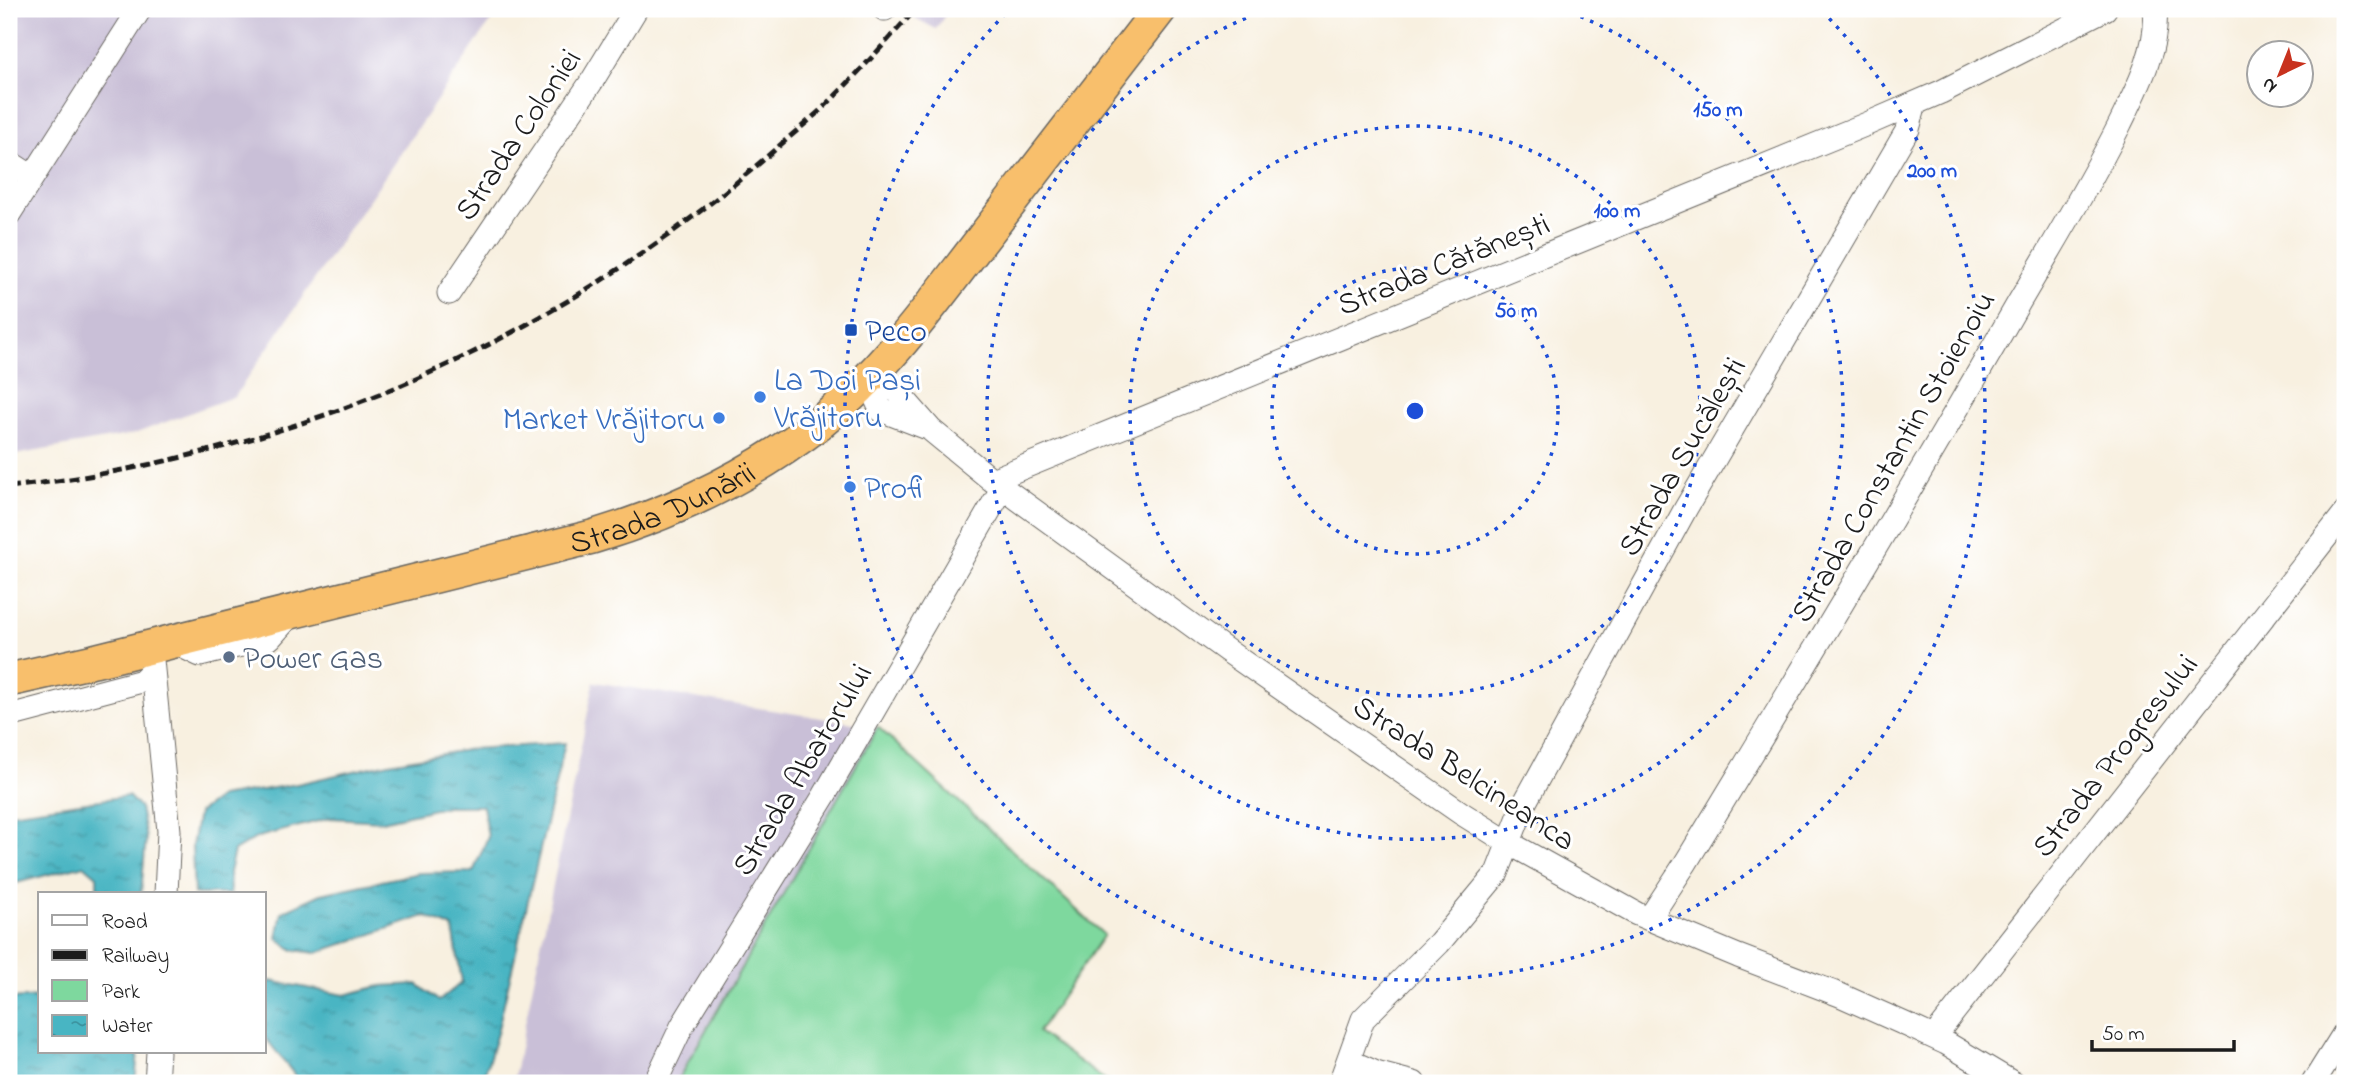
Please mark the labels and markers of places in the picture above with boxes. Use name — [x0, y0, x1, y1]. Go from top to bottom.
place label: Peco — [865, 310, 927, 357]
marker: Peco — [843, 322, 859, 338]
place label: La Doi Pași Vrăjitoru — [773, 359, 921, 443]
marker: La Doi Pași Vrăjitoru — [752, 389, 768, 405]
place label: Market Vrăjitoru — [502, 398, 705, 445]
centre of rings — [1403, 399, 1427, 423]
marker: Market Vrăjitoru — [711, 410, 727, 426]
place label: Profi — [864, 467, 928, 514]
marker: Profi — [842, 479, 858, 495]
place label: Power Gas — [243, 637, 383, 684]
marker: Power Gas — [221, 649, 237, 665]

